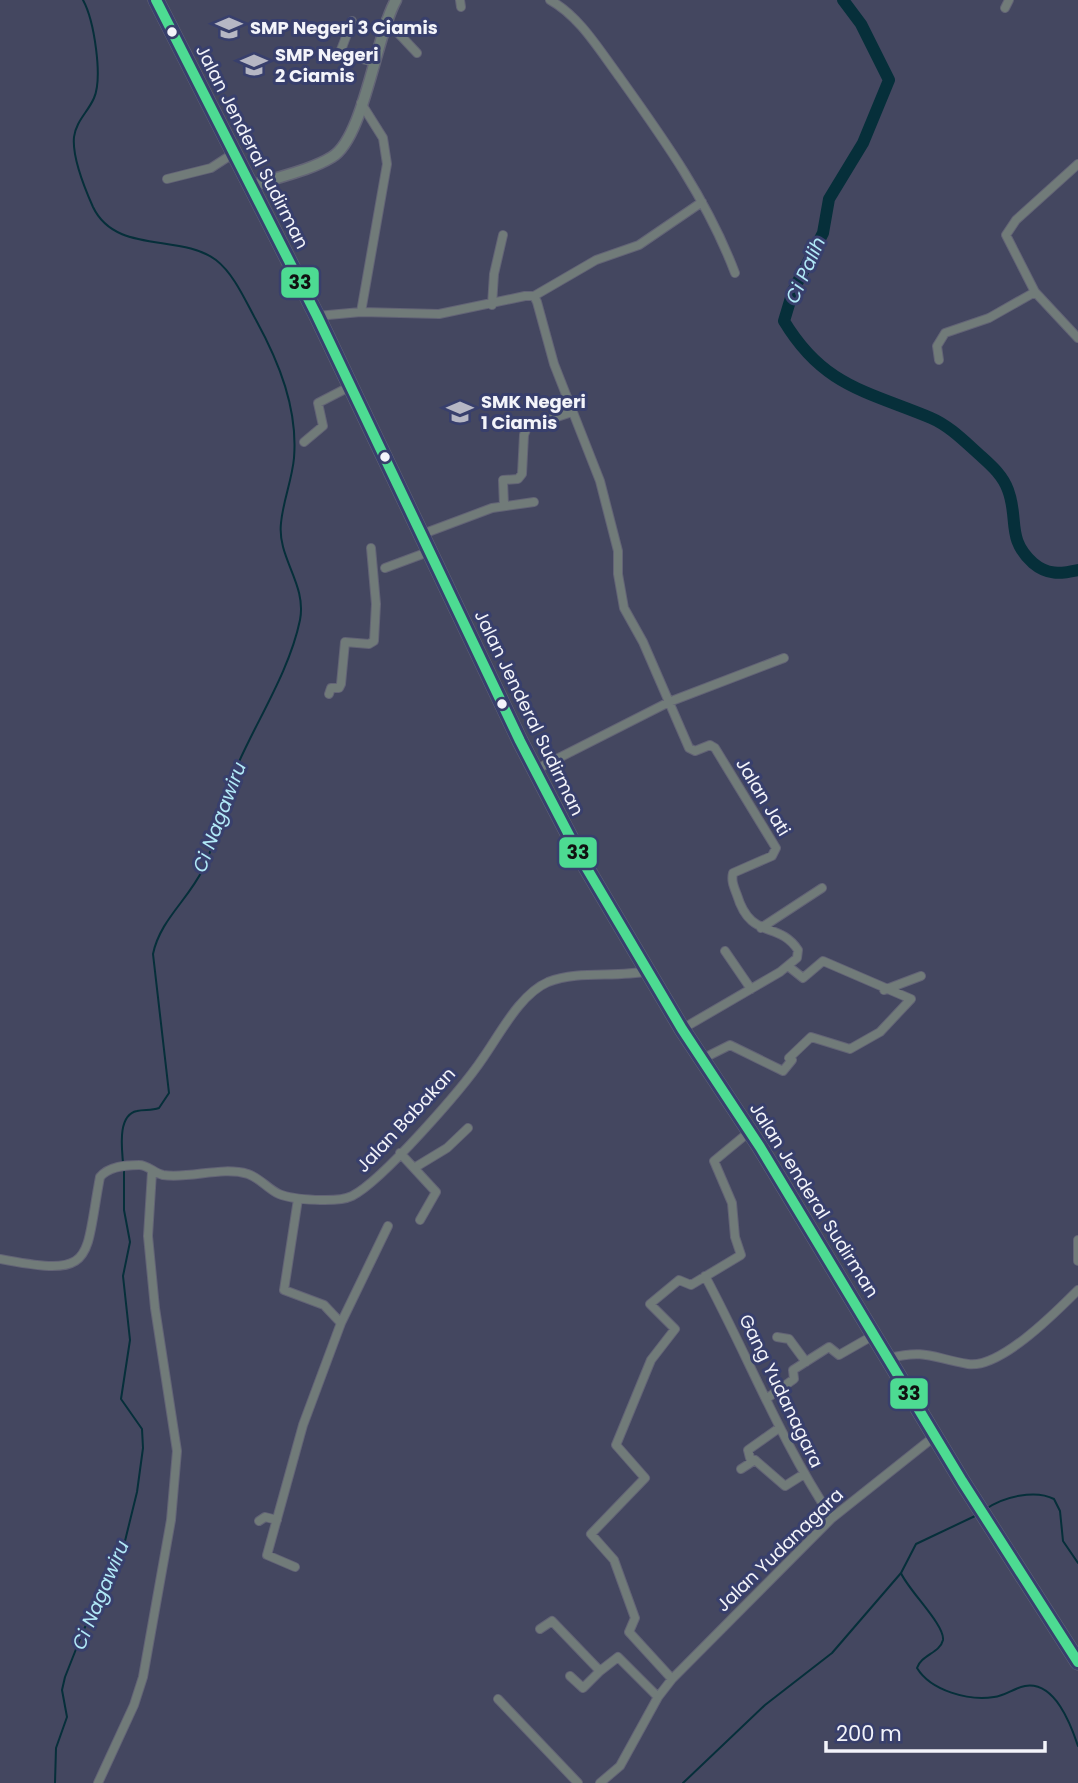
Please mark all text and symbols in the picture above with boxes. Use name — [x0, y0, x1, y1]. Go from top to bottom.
school or university icon: SMP Negeri 3 Ciamis — [214, 13, 244, 43]
place label: SMP Negeri 3 Ciamis — [250, 15, 438, 40]
unlabelled marker — [165, 25, 179, 39]
street label: Jalan Jenderal Sudirman — [190, 40, 315, 253]
place label: SMP Negeri 2 Ciamis — [275, 42, 379, 88]
school or university icon: SMP Negeri 2 Ciamis — [239, 50, 269, 80]
water label: Ci Palih — [779, 233, 832, 308]
line badge: 33 — [280, 266, 320, 299]
text: 33 — [289, 269, 312, 296]
place label: SMK Negeri 1 Ciamis — [481, 389, 586, 435]
school or university icon: SMK Negeri 1 Ciamis — [445, 397, 475, 427]
unlabelled marker — [378, 450, 392, 464]
street label: Jalan Jenderal Sudirman — [469, 606, 590, 820]
unlabelled marker — [495, 697, 509, 711]
street label: Jalan Jati — [730, 753, 797, 841]
water label: Ci Nagawiru — [186, 758, 253, 876]
line badge: 33 — [558, 836, 598, 869]
text: 33 — [567, 839, 590, 866]
street label: Jalan Babakan — [350, 1062, 461, 1178]
street label: Jalan Jenderal Sudirman — [744, 1097, 885, 1302]
street label: Gang Yudanagara — [733, 1310, 829, 1472]
line badge: 33 — [889, 1377, 929, 1410]
text: 33 — [898, 1380, 921, 1407]
street label: Jalan Yudanagara — [711, 1482, 849, 1617]
water label: Ci Nagawiru — [65, 1536, 136, 1654]
scale bar — [826, 1710, 1045, 1754]
text: 200 m — [836, 1719, 902, 1748]

